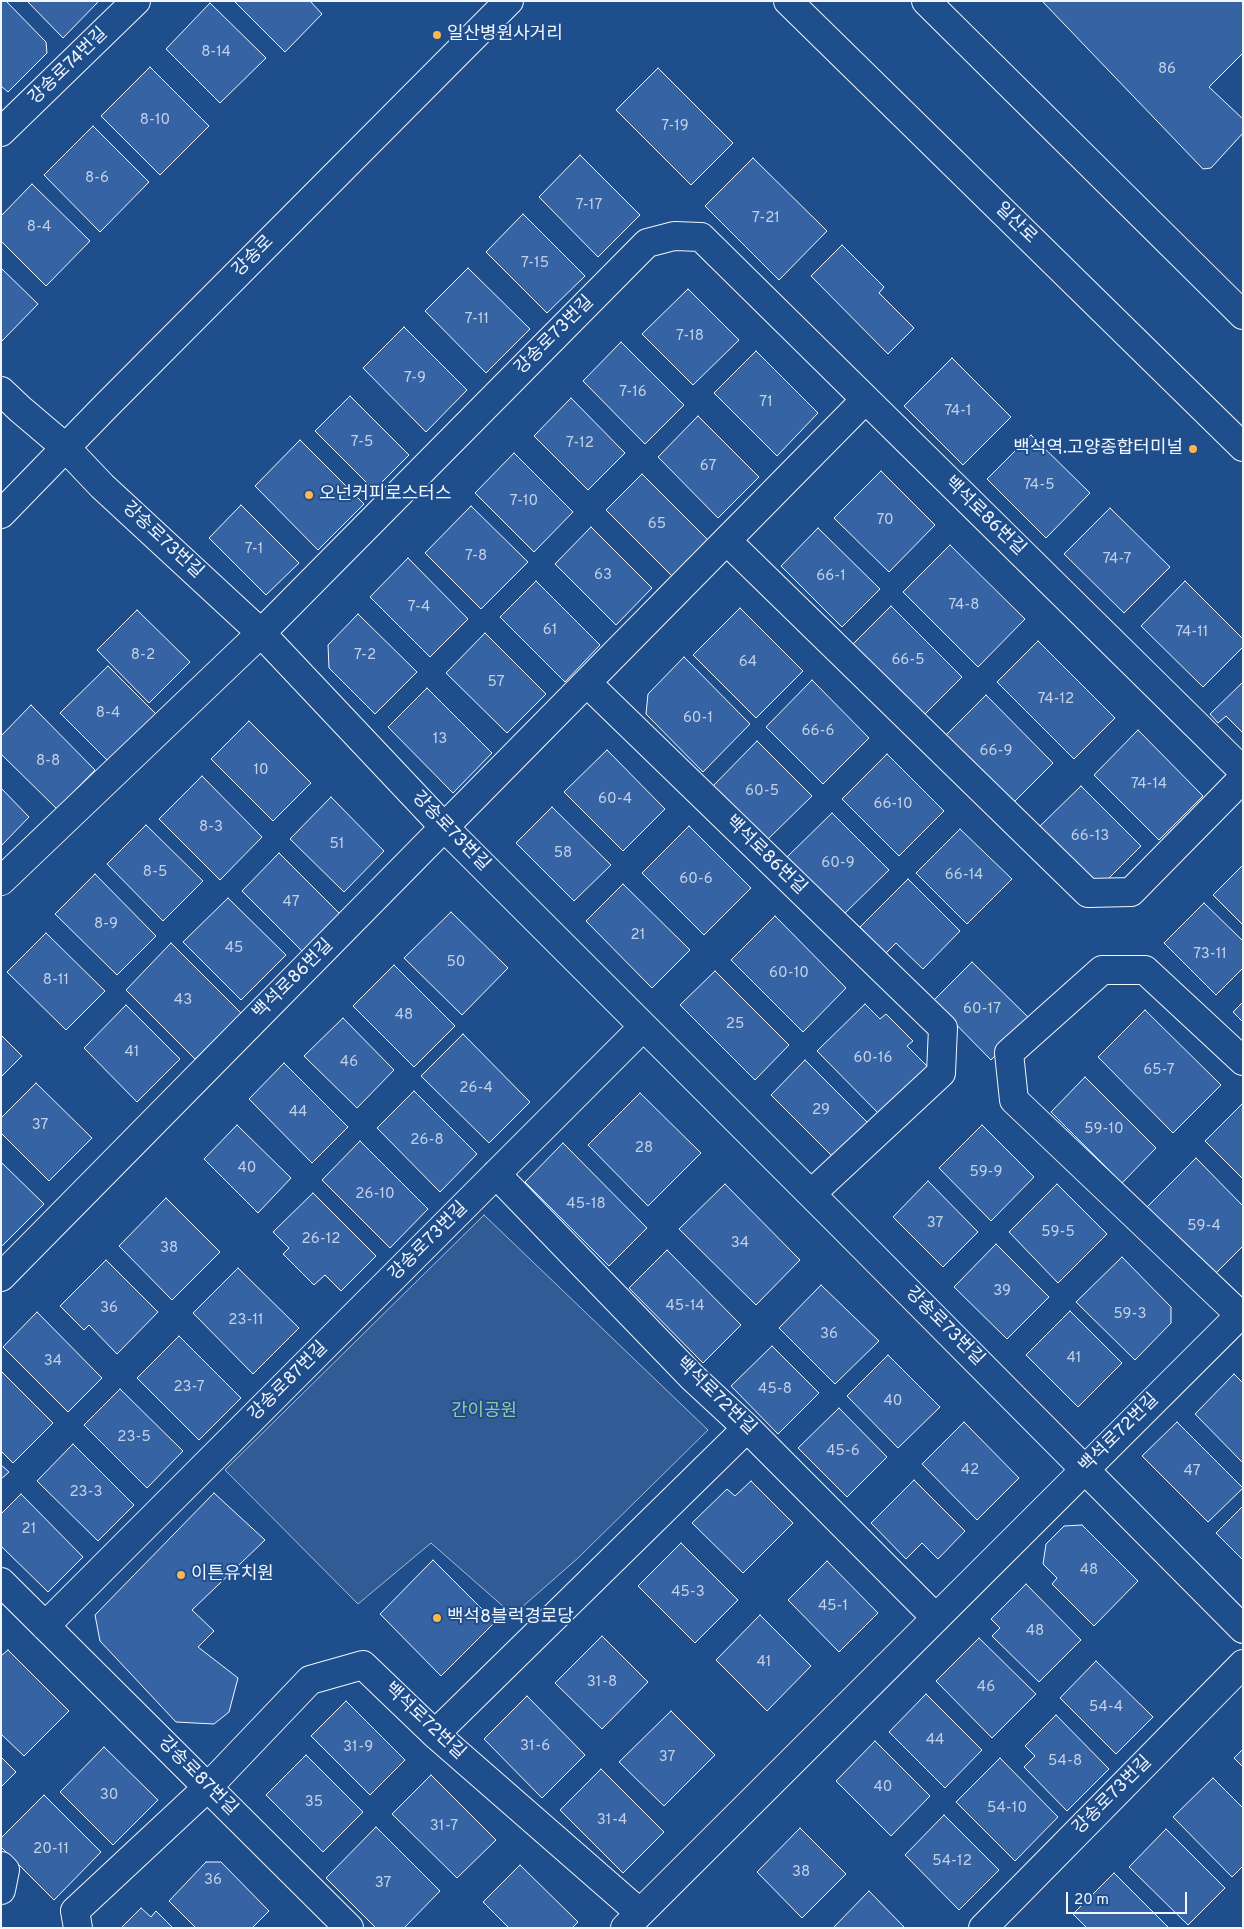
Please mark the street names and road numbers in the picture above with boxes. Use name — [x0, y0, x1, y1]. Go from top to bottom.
street label: 강송로74번길 — [25, 24, 113, 110]
street label: 일산로 — [990, 199, 1040, 249]
street label: 강송로 — [229, 232, 279, 282]
street label: 강송로73번길 — [511, 292, 599, 380]
street label: 백석로86번길 — [939, 473, 1029, 561]
street label: 강송로73번길 — [117, 498, 207, 584]
street label: 강송로73번길 — [407, 788, 493, 876]
street label: 백석로86번길 — [720, 812, 810, 900]
street label: 백석로86번길 — [249, 935, 339, 1025]
street label: 강송로73번길 — [385, 1198, 473, 1286]
street label: 강송로73번길 — [900, 1283, 988, 1371]
street label: 강송로87번길 — [245, 1338, 333, 1426]
street label: 백석로72번길 — [670, 1353, 760, 1441]
street label: 백석로72번길 — [1076, 1390, 1164, 1478]
street label: 백석로72번길 — [379, 1679, 469, 1765]
street label: 강송로87번길 — [153, 1733, 241, 1821]
street label: 강송로73번길 — [1069, 1752, 1157, 1840]

